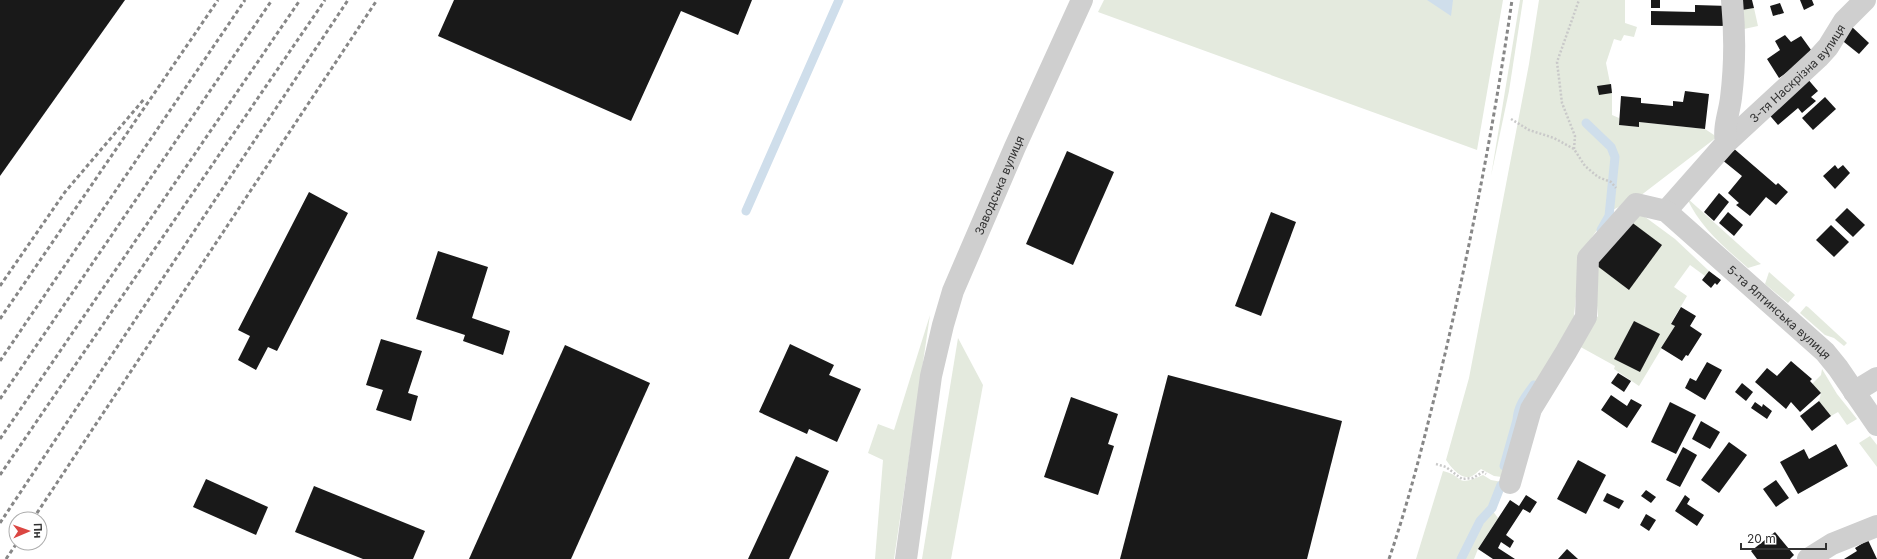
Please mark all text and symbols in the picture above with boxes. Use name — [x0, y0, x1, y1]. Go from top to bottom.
street label: 3-тя Наскрізна вулиця — [1746, 21, 1848, 125]
street label: Заводська вулиця — [971, 133, 1027, 237]
street label: 5-та Ялтинська вулиця — [1724, 262, 1835, 362]
north arrow — [8, 511, 48, 551]
text: Пн — [31, 523, 45, 539]
scale bar — [1741, 525, 1826, 551]
text: 20 m — [1747, 531, 1776, 546]

